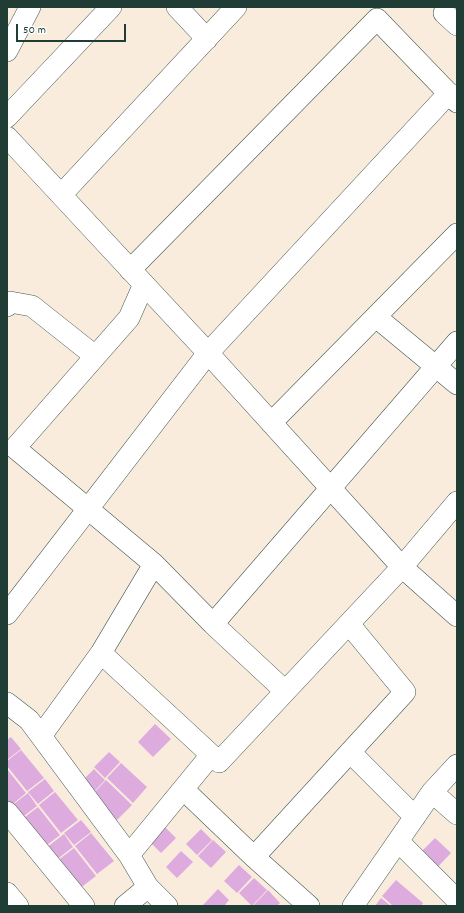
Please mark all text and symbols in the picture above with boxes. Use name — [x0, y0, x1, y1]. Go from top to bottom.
scale bar — [18, 16, 128, 42]
text: 50 m — [23, 22, 46, 39]

